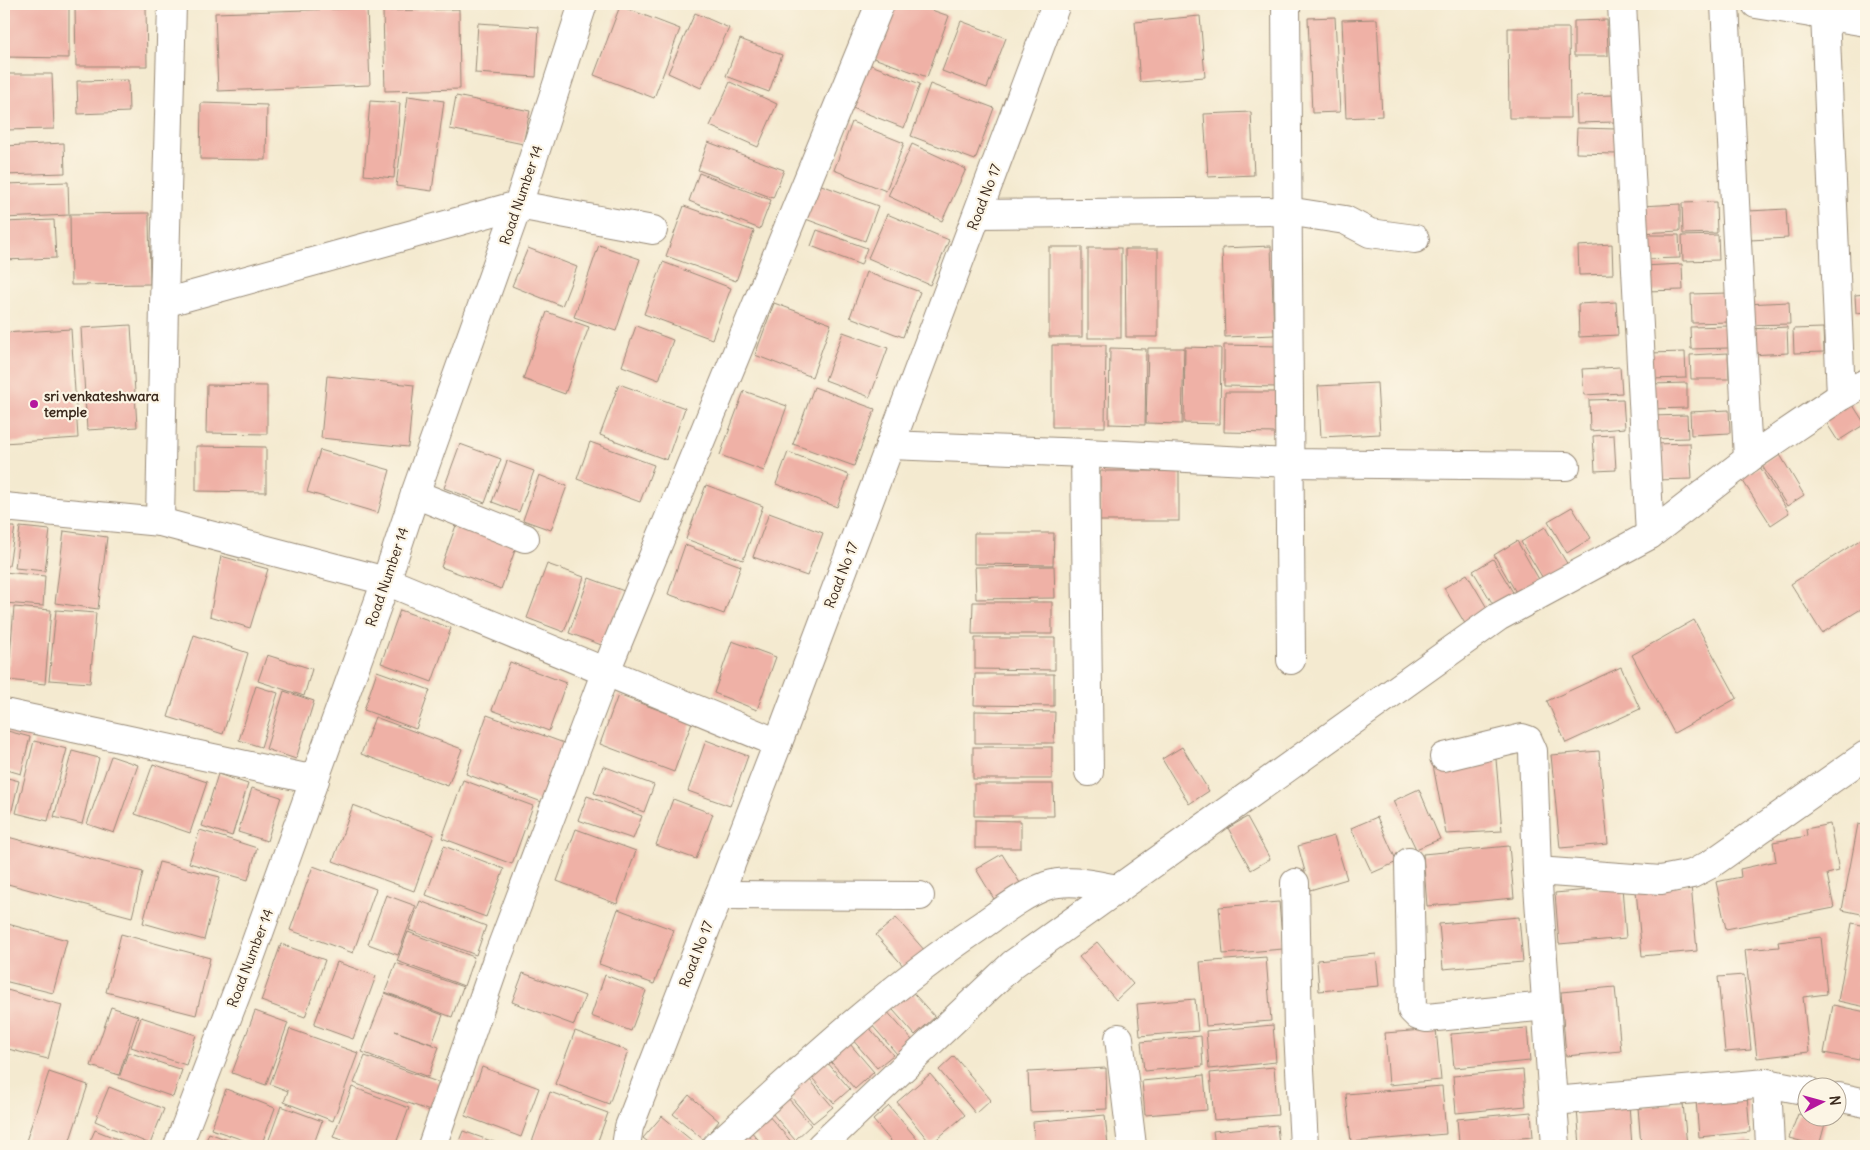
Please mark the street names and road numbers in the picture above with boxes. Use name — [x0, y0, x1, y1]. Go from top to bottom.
street label: Road Number 14 — [496, 143, 546, 247]
street label: Road No 17 — [963, 161, 1005, 233]
street label: Road Number 14 — [362, 525, 412, 629]
street label: Road No 17 — [820, 539, 862, 611]
street label: Road Number 14 — [223, 906, 277, 1010]
street label: Road No 17 — [675, 918, 717, 990]

